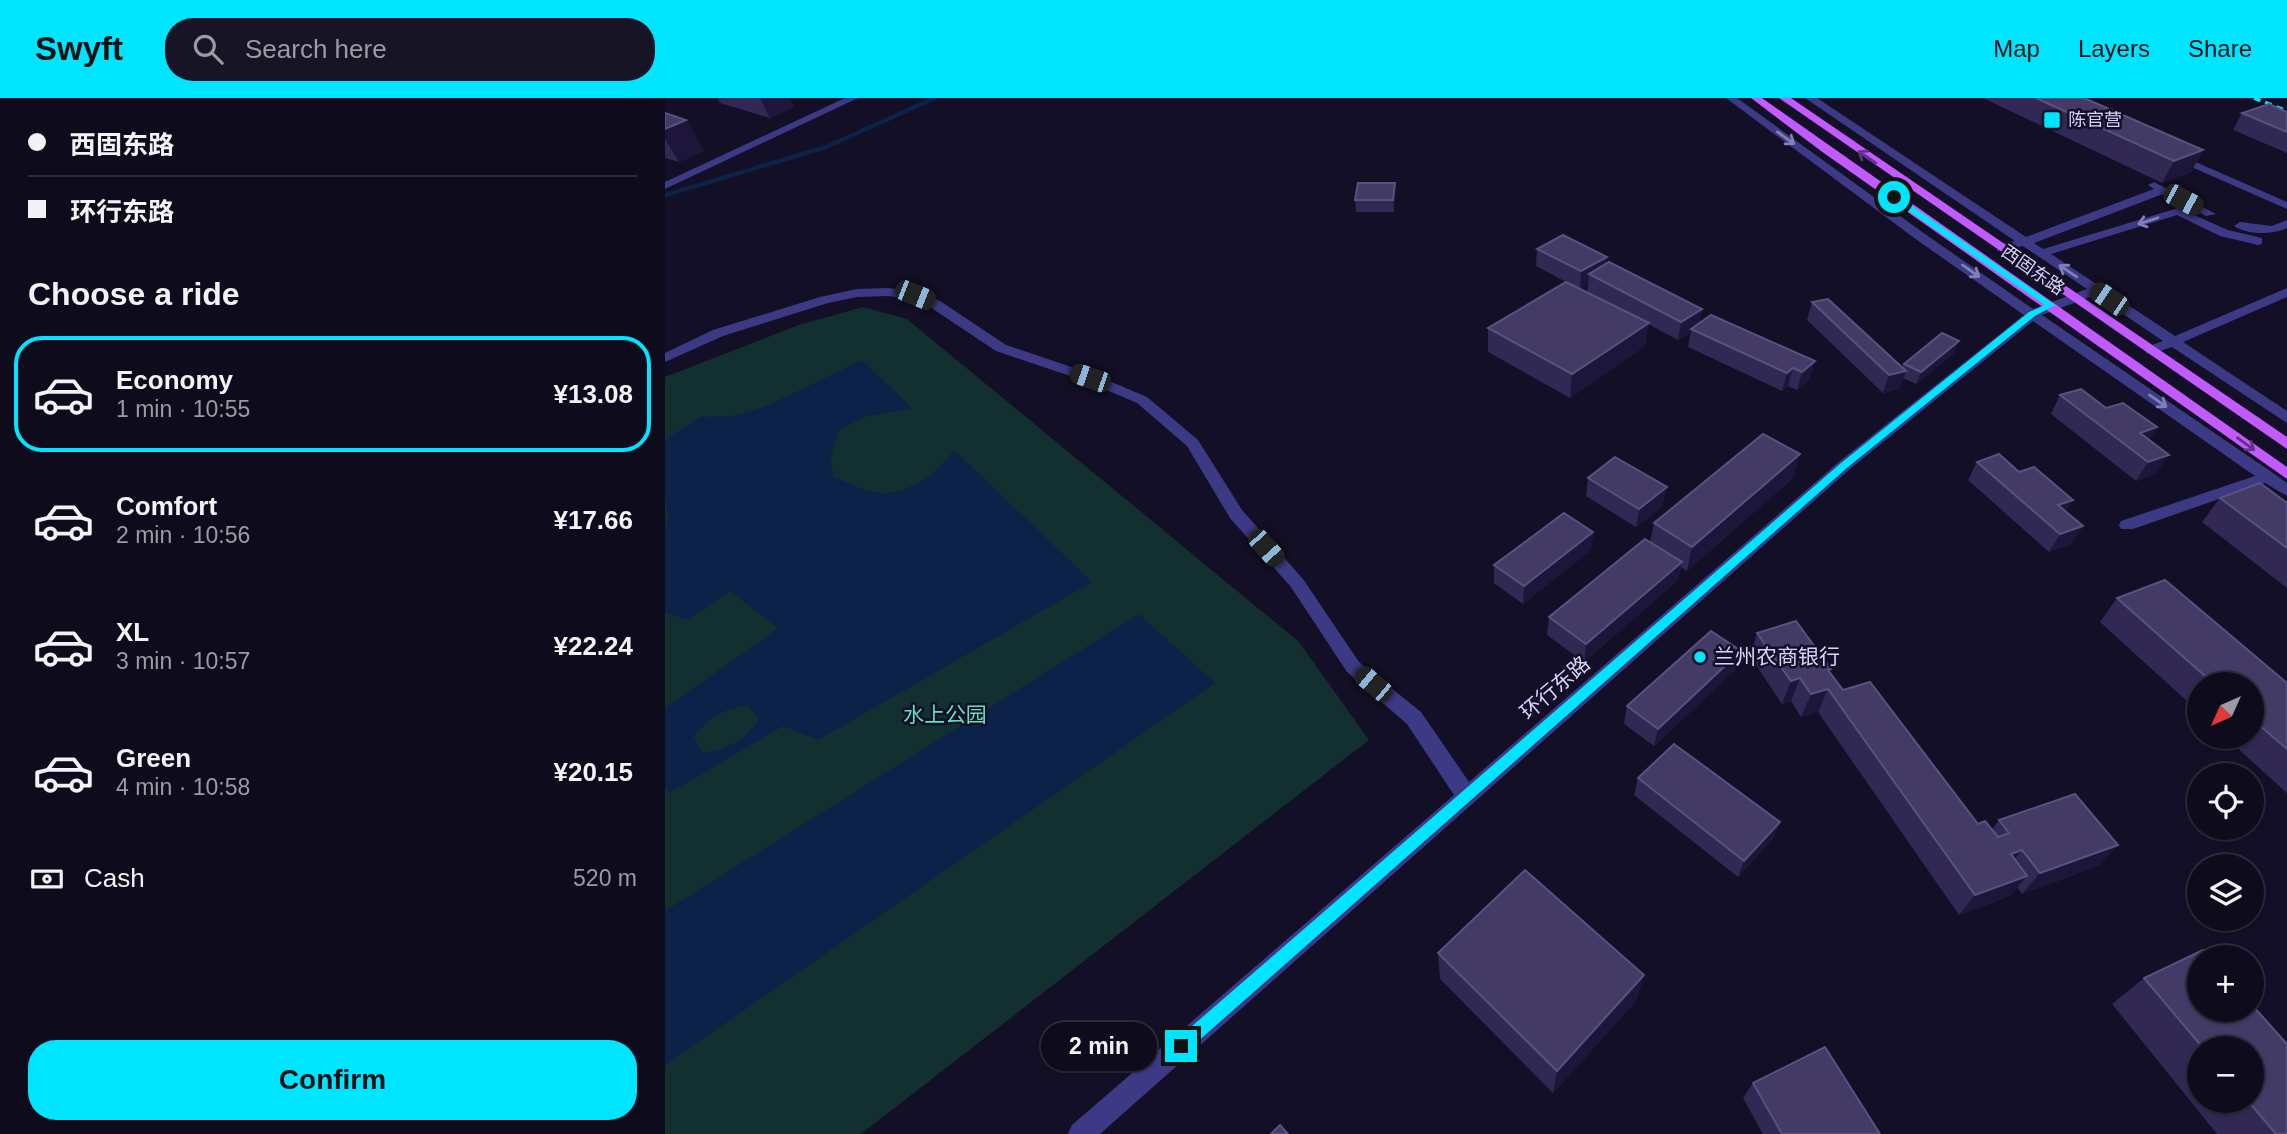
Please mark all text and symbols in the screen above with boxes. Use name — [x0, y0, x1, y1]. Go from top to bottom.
search box — [165, 18, 655, 81]
text: Swyft — [35, 30, 123, 67]
icon: search — [189, 30, 227, 68]
text: Search here — [245, 34, 387, 64]
text: Map — [1993, 35, 2040, 62]
text: Layers — [2078, 35, 2150, 62]
text: Share — [2188, 35, 2252, 62]
marker: 陈官营 — [2042, 110, 2062, 130]
place label: 陈官营 — [2068, 110, 2122, 130]
text: 西固东路 — [70, 130, 174, 160]
one-way arrow — [1776, 131, 1795, 145]
one-way arrow — [1858, 150, 1877, 164]
route start — [1878, 181, 1910, 213]
car — [2160, 181, 2207, 219]
text: 环行东路 — [70, 197, 174, 227]
one-way arrow — [2137, 215, 2159, 228]
street label: 西固东路 — [1998, 241, 2068, 299]
one-way arrow — [1961, 264, 1980, 278]
one-way arrow — [2058, 264, 2078, 278]
text: Choose a ride — [28, 276, 240, 312]
car — [892, 277, 939, 313]
car — [2086, 279, 2133, 319]
car — [1067, 361, 1114, 395]
icon: car — [32, 363, 95, 426]
text: Economy — [116, 365, 233, 395]
text: ¥13.08 — [553, 379, 633, 409]
one-way arrow — [2148, 394, 2167, 408]
text: 1 min · 10:55 — [116, 396, 250, 422]
one-way arrow — [2236, 437, 2255, 451]
icon: car — [32, 489, 95, 552]
text: Comfort — [116, 491, 217, 521]
text: ¥17.66 — [553, 505, 633, 535]
text: 2 min · 10:56 — [116, 522, 250, 548]
car — [1245, 525, 1288, 571]
icon: car — [32, 615, 95, 678]
text: XL — [116, 617, 149, 647]
text: ¥22.24 — [553, 631, 633, 661]
place label: 兰州农商银行 — [1714, 645, 1840, 668]
text: 3 min · 10:57 — [116, 648, 250, 674]
marker: 兰州农商银行 — [1692, 649, 1708, 665]
street label: 环行东路 — [1515, 651, 1594, 724]
car — [1351, 662, 1396, 706]
north arrow — [2187, 672, 2265, 749]
map controls — [2187, 672, 2264, 1113]
park label: 水上公园 — [903, 703, 987, 726]
icon: car — [32, 741, 95, 804]
text: Green — [116, 743, 191, 773]
text: ¥20.15 — [553, 757, 633, 787]
button: locate — [2187, 763, 2264, 840]
text: 4 min · 10:58 — [116, 774, 250, 800]
button: layers — [2187, 854, 2264, 931]
icon: cash — [28, 860, 66, 898]
text: Cash — [84, 863, 145, 893]
text: 520 m — [573, 865, 637, 891]
button: + — [2187, 945, 2264, 1022]
callout: 2 min — [1041, 1021, 1156, 1070]
route end — [1165, 1030, 1197, 1062]
text: 2 min — [1069, 1033, 1129, 1059]
button: − — [2187, 1036, 2264, 1113]
button: Confirm — [28, 1040, 637, 1120]

